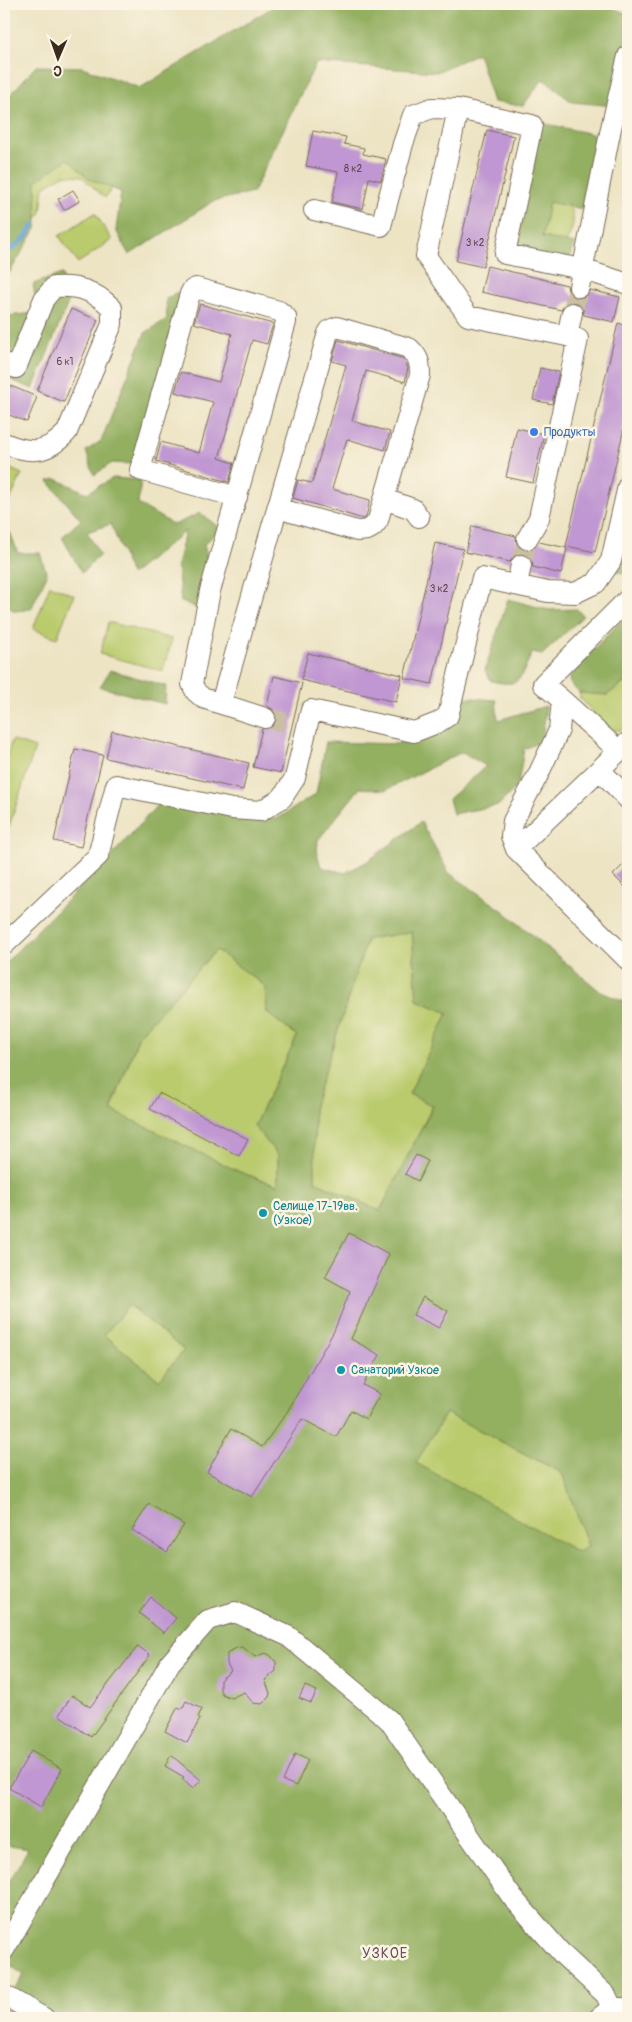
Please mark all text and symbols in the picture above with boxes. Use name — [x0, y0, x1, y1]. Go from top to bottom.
north arrow — [32, 32, 82, 82]
text: С — [53, 62, 62, 79]
house number: 8 к2 — [344, 163, 362, 175]
house number: 3 к2 — [466, 237, 485, 249]
house number: 6 к1 — [56, 356, 74, 368]
place label: Продукты — [544, 425, 596, 440]
marker: Продукты — [528, 426, 540, 438]
house number: 3 к2 — [430, 583, 449, 595]
place label: Селище 17-19вв. (Узкое) — [273, 1199, 358, 1228]
marker: Селище 17-19вв. (Узкое) — [257, 1207, 269, 1219]
place label: Санаторий Узкое — [351, 1363, 439, 1378]
marker: Санаторий Узкое — [335, 1364, 347, 1376]
district label: УЗКОЕ — [362, 1945, 408, 1962]

